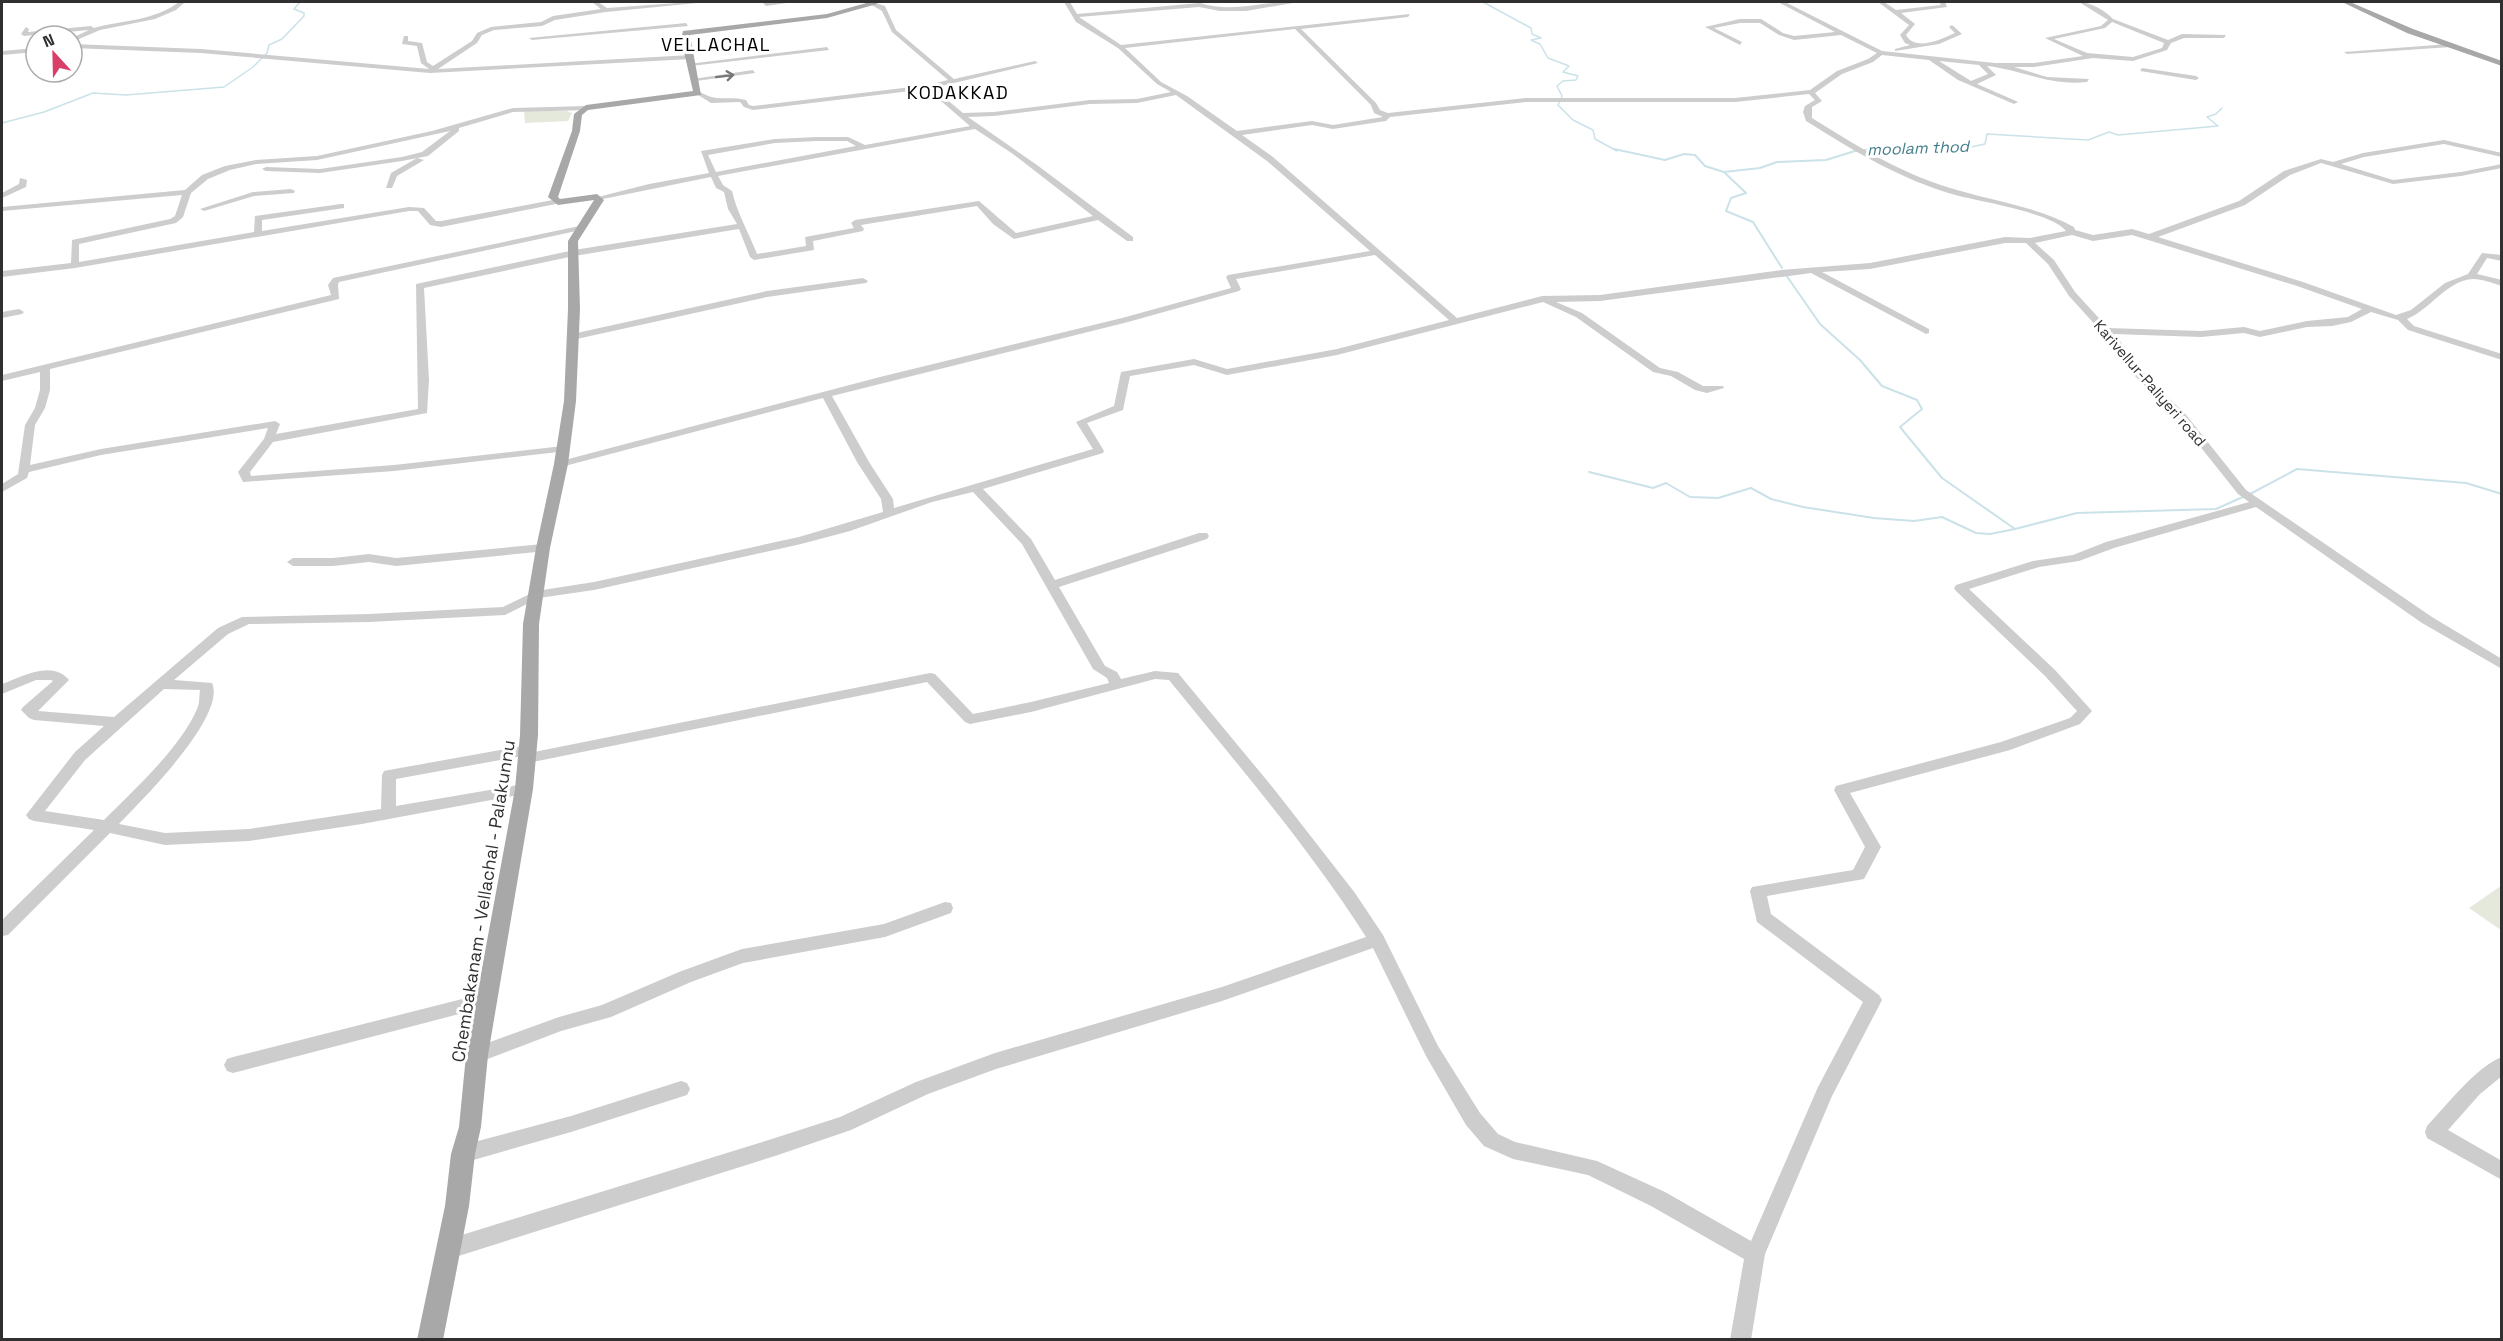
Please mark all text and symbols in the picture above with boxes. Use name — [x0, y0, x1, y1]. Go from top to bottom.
north arrow — [24, 24, 84, 84]
text: N — [40, 29, 57, 52]
district label: VELLACHAL — [661, 33, 771, 56]
one-way arrow — [714, 70, 734, 81]
district label: KODAKKAD — [907, 81, 1009, 104]
water label: moolam thod — [1867, 136, 1971, 160]
street label: Karivellur-Paliyeri road — [2090, 316, 2210, 450]
street label: Chembakanam - Vellachal - Palakunnu — [446, 738, 520, 1064]

